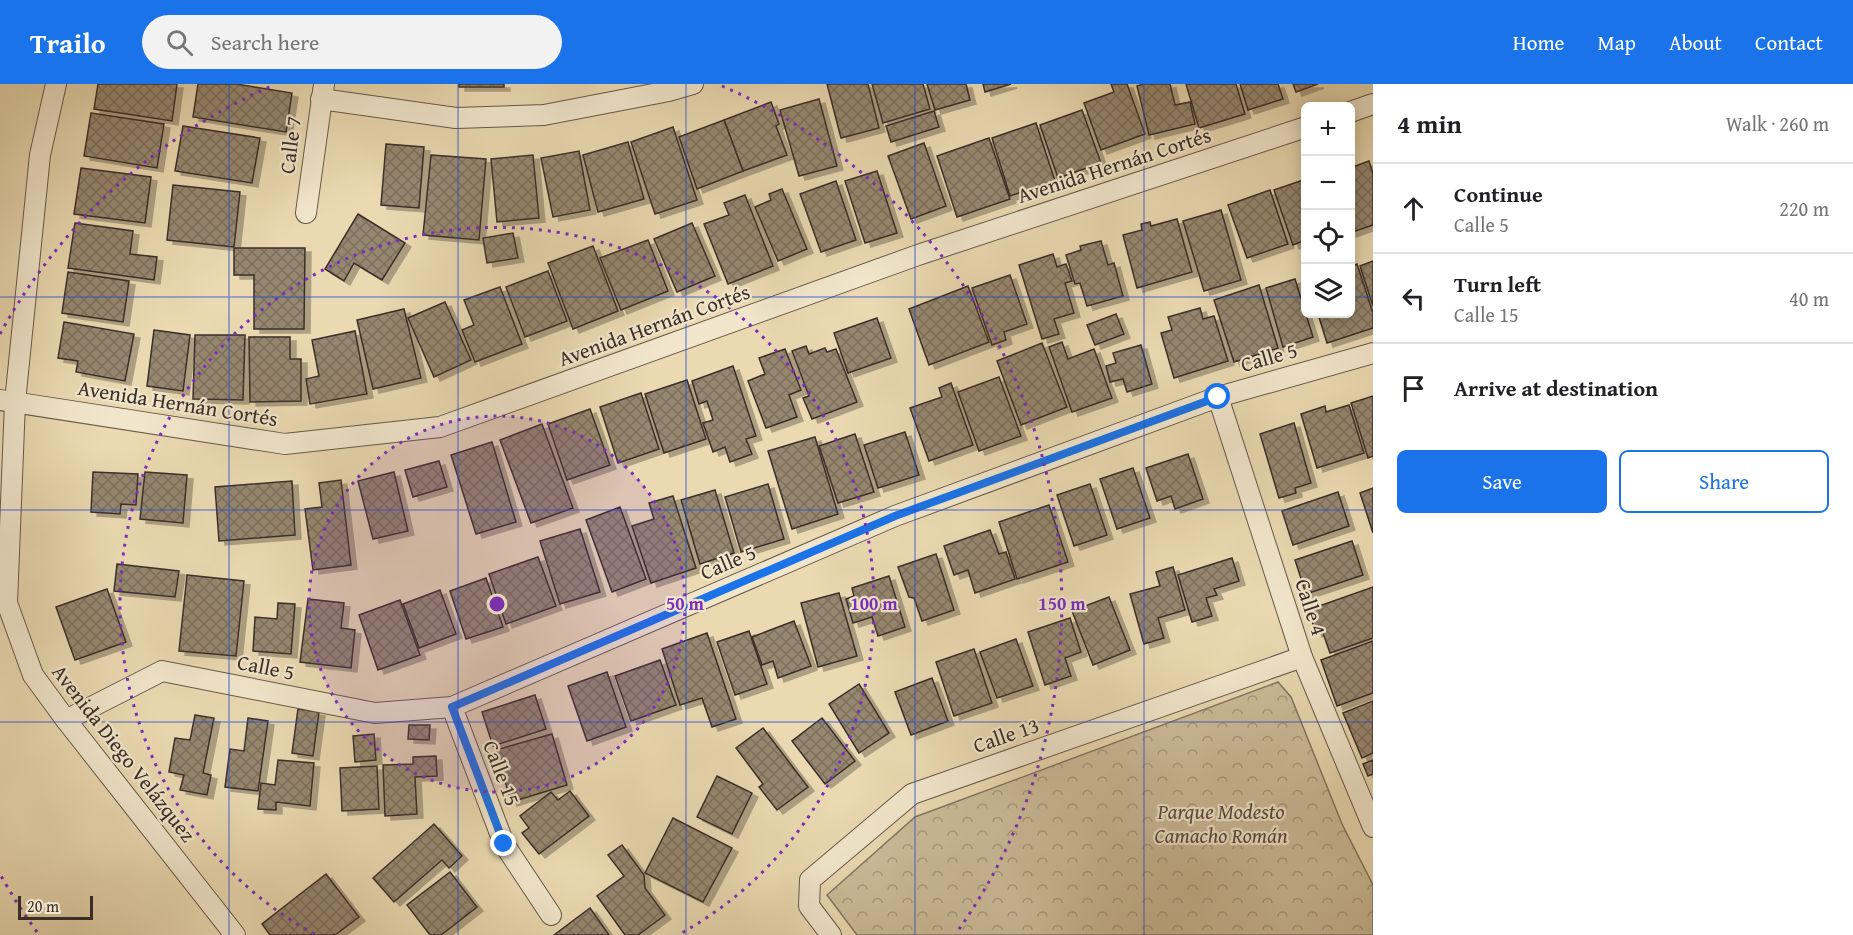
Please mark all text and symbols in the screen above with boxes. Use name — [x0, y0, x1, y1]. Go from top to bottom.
search box — [142, 15, 562, 69]
text: Trailo — [30, 22, 106, 63]
icon: search — [163, 26, 196, 59]
text: Search here — [211, 26, 319, 58]
text: Home — [1513, 27, 1564, 58]
text: Map — [1597, 27, 1636, 58]
text: About — [1669, 27, 1722, 58]
text: Contact — [1755, 27, 1823, 58]
map controls — [1301, 102, 1355, 318]
button: + — [1301, 102, 1355, 156]
text: 4 min — [1397, 104, 1462, 143]
text: Walk · 260 m — [1726, 109, 1829, 138]
street label: Calle 7 — [271, 114, 309, 176]
street label: Avenida Hernán Cortés — [1013, 119, 1215, 211]
button: − — [1301, 156, 1355, 210]
text: Continue — [1454, 178, 1543, 210]
icon: ahead — [1397, 192, 1430, 225]
text: 220 m — [1779, 194, 1829, 223]
button: locate — [1301, 210, 1355, 264]
text: Calle 5 — [1454, 210, 1509, 239]
button: layers — [1301, 264, 1355, 318]
text: Turn left — [1454, 268, 1541, 300]
street label: Avenida Hernán Cortés — [554, 276, 754, 374]
icon: left — [1397, 282, 1430, 315]
text: 40 m — [1789, 284, 1829, 313]
text: Calle 15 — [1454, 300, 1519, 329]
street label: Calle 5 — [1237, 334, 1301, 380]
street label: Avenida Hernán Cortés — [76, 372, 280, 434]
icon: arrive — [1397, 372, 1430, 405]
text: Arrive at destination — [1454, 372, 1658, 404]
route start — [1204, 383, 1230, 409]
button: Save — [1397, 450, 1607, 513]
button: Share — [1619, 450, 1829, 513]
street label: Calle 5 — [695, 536, 761, 588]
street label: Calle 4 — [1287, 575, 1335, 639]
text: 50 m — [666, 590, 705, 617]
text: 100 m — [850, 590, 898, 617]
text: 150 m — [1038, 590, 1086, 617]
centre of rings — [487, 594, 507, 614]
street label: Calle 5 — [235, 646, 297, 688]
street label: Avenida Diego Velázquez — [45, 658, 203, 848]
street label: Calle 13 — [969, 709, 1043, 761]
street label: Calle 15 — [475, 736, 529, 810]
park label: Parque Modesto Camacho Román — [1154, 796, 1288, 851]
route end — [490, 830, 516, 856]
scale bar — [18, 893, 93, 920]
text: 20 m — [27, 894, 59, 918]

